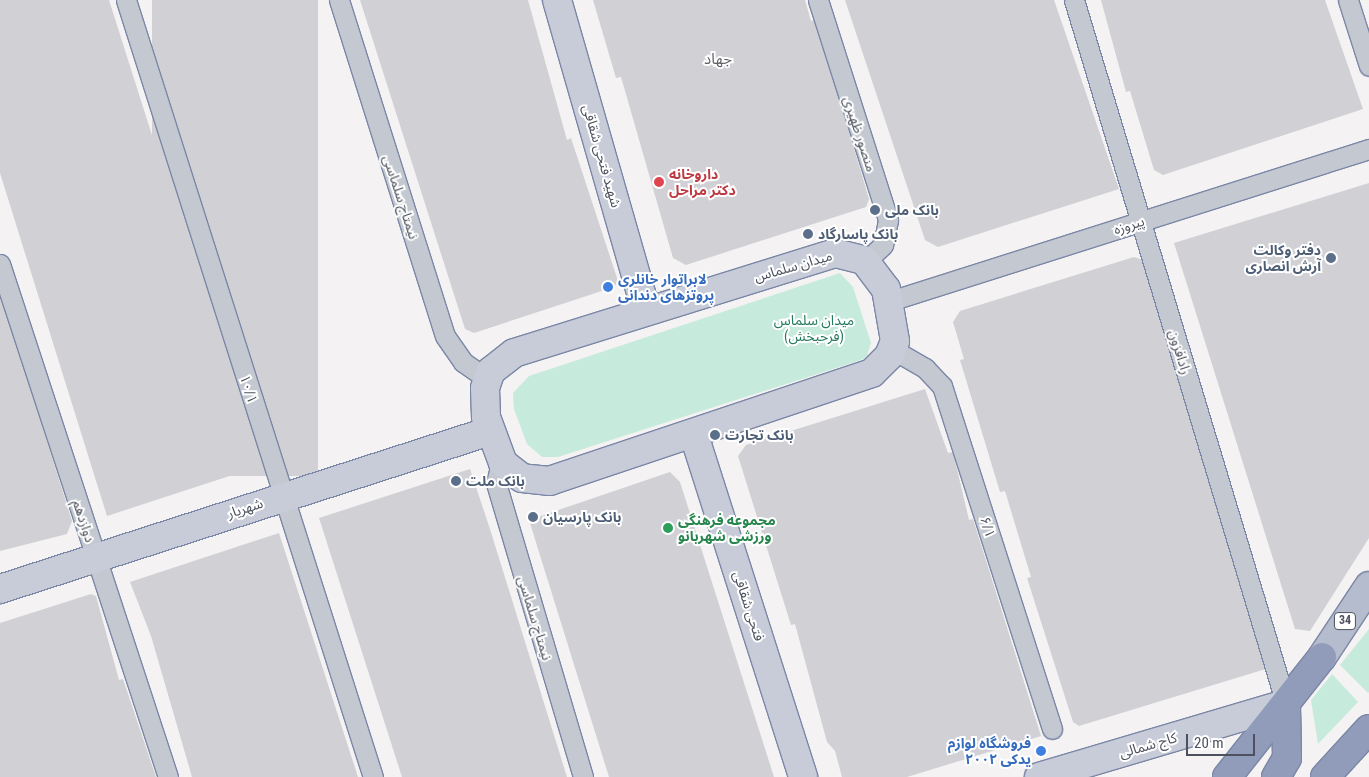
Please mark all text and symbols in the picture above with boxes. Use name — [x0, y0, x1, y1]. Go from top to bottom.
district label: جهاد — [704, 51, 732, 69]
street label: منصور ظهیری — [840, 94, 880, 174]
street label: شهید فتحی شقاقی — [579, 103, 625, 209]
street label: نیمتاج سلماسی — [380, 153, 422, 241]
place label: داروخانه دکتر مراحل — [669, 166, 736, 198]
marker: داروخانه دکتر مراحل — [653, 176, 665, 188]
place label: بانک ملی — [885, 202, 939, 218]
marker: بانک ملی — [869, 204, 881, 216]
street label: پیروزه — [1111, 212, 1147, 238]
place label: بانک پاسارگاد — [818, 226, 898, 242]
marker: بانک پاسارگاد — [802, 228, 814, 240]
place label: دفتر وکالت آرش انصاری — [1246, 242, 1321, 274]
street label: میدان سلماس — [752, 247, 834, 285]
marker: دفتر وکالت آرش انصاری — [1325, 252, 1337, 264]
place label: لابراتوار خانلری پروتزهای دندانی — [618, 271, 714, 304]
marker: لابراتوار خانلری پروتزهای دندانی — [602, 281, 614, 293]
park label: میدان سلماس (فرحبخش) — [774, 312, 854, 344]
street label: رادافزون — [1165, 328, 1195, 376]
street label: ۱۰/۱ — [236, 373, 262, 405]
place label: بانک تجارت — [725, 427, 794, 443]
marker: بانک تجارت — [709, 429, 721, 441]
place label: بانک ملت — [466, 473, 525, 489]
marker: بانک ملت — [450, 475, 462, 487]
street label: شهریار — [225, 494, 265, 522]
street label: دوازدهم — [69, 498, 99, 544]
place label: بانک پارسیان — [543, 509, 622, 525]
marker: بانک پارسیان — [527, 511, 539, 523]
place label: مجموعه فرهنگی ورزشی شهربانو — [678, 512, 776, 544]
street label: ۶/۱ — [977, 514, 999, 540]
marker: مجموعه فرهنگی ورزشی شهربانو — [662, 522, 674, 534]
street label: فتحی شقاقی — [730, 569, 768, 643]
street label: نیمتاج سلماسی — [514, 574, 556, 662]
road number: 34 — [1334, 612, 1356, 630]
scale bar — [1189, 724, 1258, 756]
street label: کاج شمالی — [1117, 729, 1179, 761]
text: 20 m — [1194, 734, 1224, 752]
place label: فروشگاه لوازم یدکی ۲۰۰۲ — [948, 735, 1031, 768]
marker: فروشگاه لوازم یدکی ۲۰۰۲ — [1035, 745, 1047, 757]

